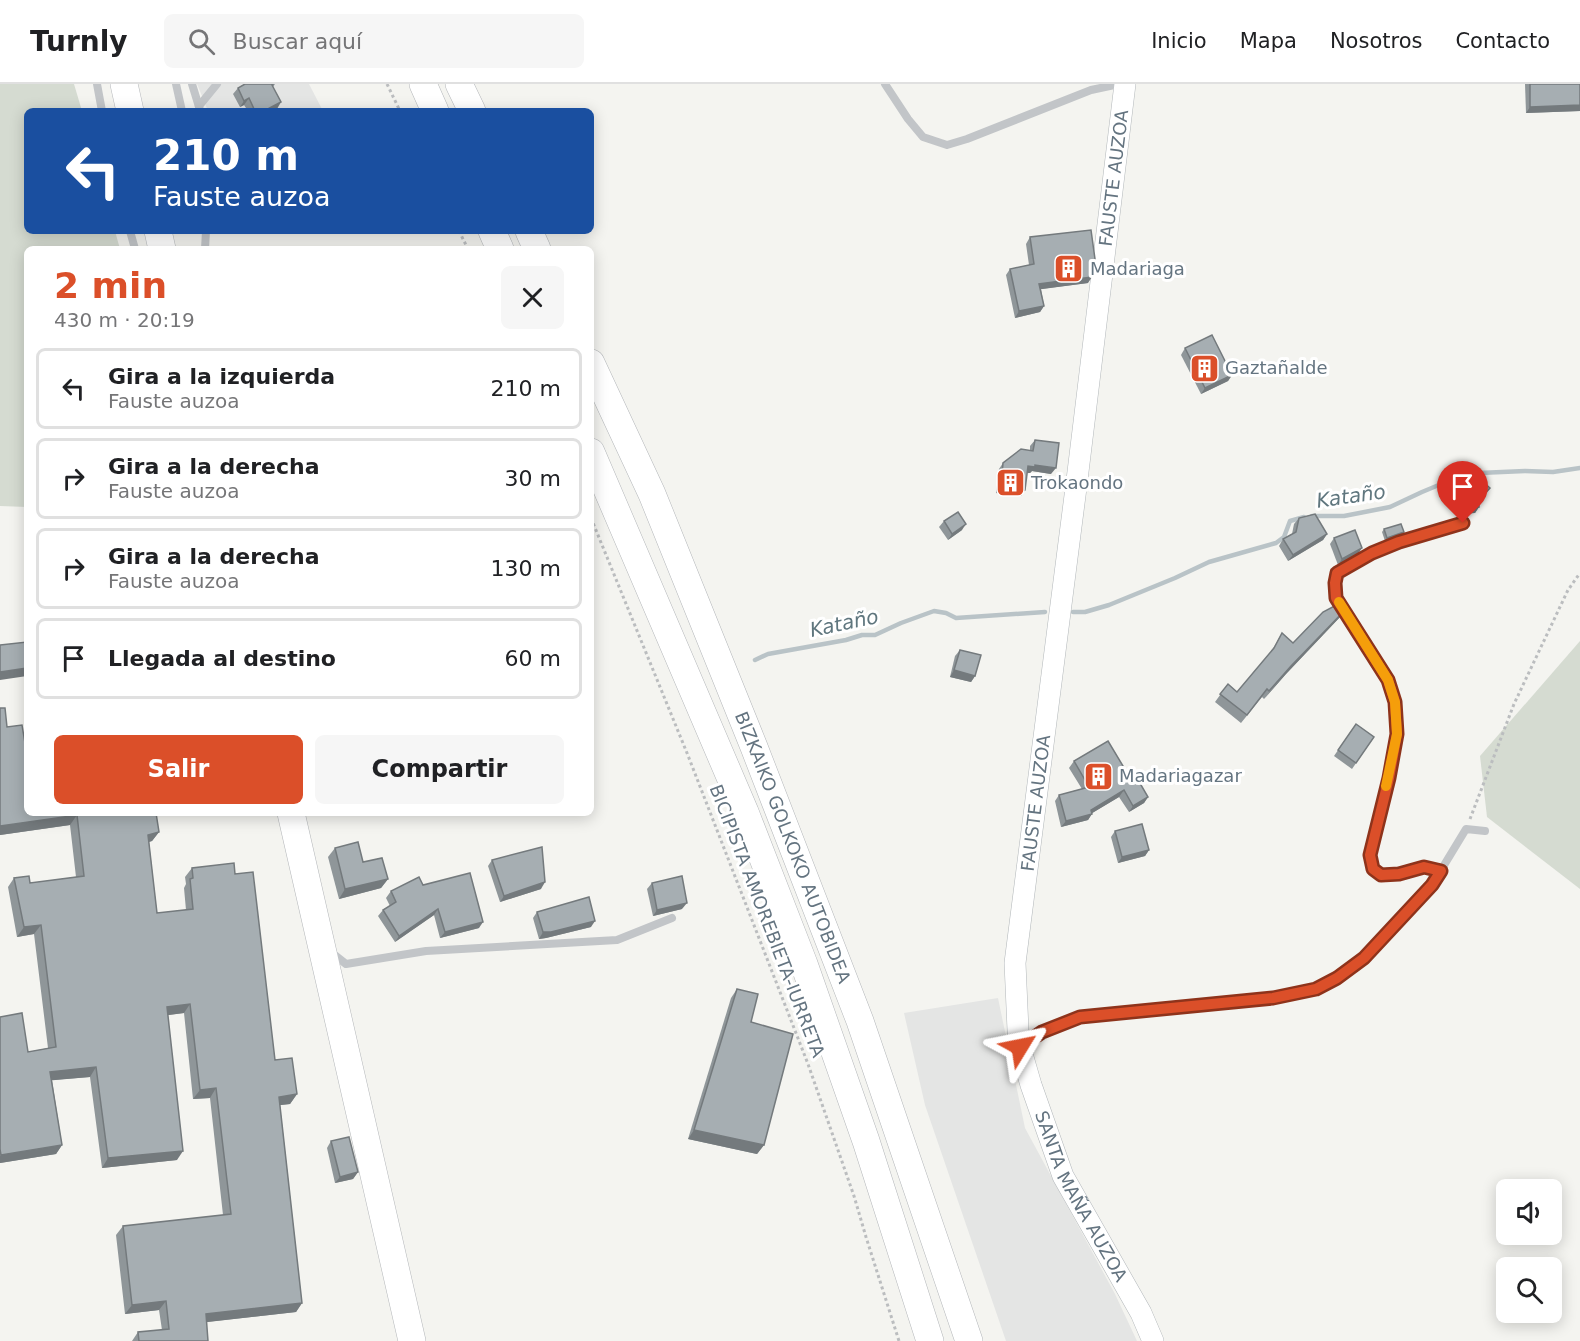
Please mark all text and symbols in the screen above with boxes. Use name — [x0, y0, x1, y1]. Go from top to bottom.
search box — [164, 14, 584, 68]
text: Turnly — [30, 25, 128, 58]
icon: search — [185, 25, 218, 58]
text: Buscar aquí — [233, 29, 362, 54]
text: Inicio — [1151, 29, 1207, 53]
text: Mapa — [1240, 29, 1297, 53]
text: Nosotros — [1330, 29, 1422, 53]
text: Contacto — [1455, 29, 1550, 53]
street label: FAUSTE AUZOA — [1095, 108, 1132, 247]
text: 210 m — [153, 131, 299, 180]
icon: left — [54, 132, 132, 210]
text: Fauste auzoa — [153, 181, 330, 212]
building icon: Madariaga — [1053, 253, 1085, 285]
place label: Madariaga — [1090, 258, 1185, 279]
text: 2 min — [54, 265, 167, 306]
button: close — [501, 266, 564, 329]
text: 430 m · 20:19 — [54, 308, 195, 332]
building icon: Gaztañalde — [1188, 352, 1220, 384]
place label: Gaztañalde — [1225, 357, 1327, 378]
text: Gira a la izquierda — [108, 364, 335, 389]
icon: left — [57, 372, 90, 405]
text: 210 m — [491, 376, 561, 401]
text: Fauste auzoa — [108, 389, 239, 413]
text: Gira a la derecha — [108, 454, 320, 479]
pin — [1437, 461, 1488, 523]
icon: right — [57, 462, 90, 495]
text: 30 m — [505, 466, 561, 491]
building icon: Trokaondo — [994, 467, 1026, 499]
icon: arrive — [1446, 470, 1479, 503]
place label: Trokaondo — [1030, 472, 1123, 493]
text: Fauste auzoa — [108, 479, 239, 503]
water label: Kataño — [1315, 479, 1387, 513]
text: Gira a la derecha — [108, 544, 320, 569]
icon: right — [57, 552, 90, 585]
text: 130 m — [491, 556, 561, 581]
text: Fauste auzoa — [108, 569, 239, 593]
water label: Kataño — [807, 604, 881, 642]
icon: arrive — [57, 642, 90, 675]
text: Llegada al destino — [108, 646, 336, 671]
text: 60 m — [505, 646, 561, 671]
street label: BIZKAIKO GOLKOKO AUTOBIDEA — [731, 708, 856, 987]
street label: FAUSTE AUZOA — [1017, 733, 1054, 872]
button: Salir — [54, 735, 303, 804]
button: Compartir — [315, 735, 564, 804]
building icon: Madariagazar — [1082, 760, 1114, 792]
place label: Madariagazar — [1119, 765, 1242, 786]
street label: BICIPISTA AMOREBIETA-IURRETA — [706, 781, 830, 1061]
position arrow — [988, 1015, 1052, 1079]
street label: SANTA MAÑA AUZOA — [1031, 1108, 1132, 1286]
map controls — [1496, 1179, 1562, 1323]
button: sound — [1496, 1179, 1562, 1245]
button: search — [1496, 1257, 1562, 1323]

